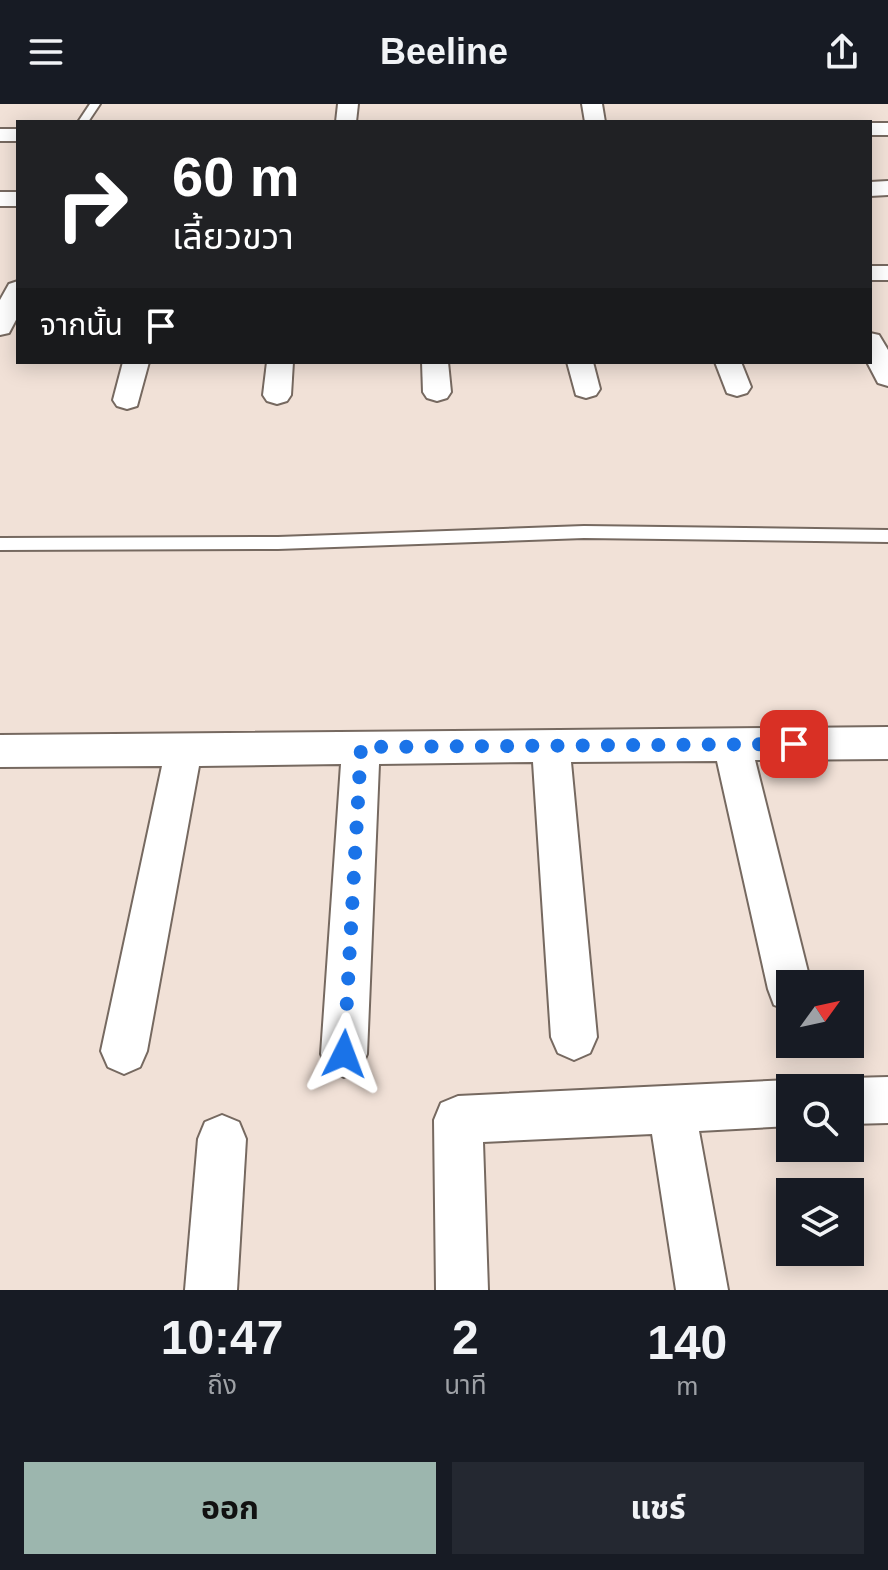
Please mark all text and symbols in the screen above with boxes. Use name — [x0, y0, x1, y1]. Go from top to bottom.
icon: menu — [24, 30, 68, 74]
icon: share — [820, 30, 864, 74]
text: Beeline — [380, 31, 508, 72]
text: 60 m — [172, 145, 300, 208]
icon: right — [40, 152, 144, 256]
text: เลี้ยวขวา — [172, 216, 294, 257]
icon: arrive — [139, 304, 183, 348]
text: จากนั้น — [40, 308, 123, 341]
pin — [760, 710, 828, 778]
icon: arrive — [772, 722, 816, 766]
north arrow — [776, 970, 864, 1058]
map controls — [776, 970, 864, 1266]
position arrow — [302, 1012, 386, 1096]
button: search — [776, 1074, 864, 1162]
button: layers — [776, 1178, 864, 1266]
text: 10:47 — [161, 1311, 283, 1364]
text: 2 — [452, 1311, 479, 1364]
text: 140 — [647, 1316, 727, 1369]
text: ถึง — [207, 1370, 237, 1400]
text: นาที — [444, 1370, 487, 1400]
text: m — [676, 1371, 698, 1401]
button: ออก — [24, 1462, 436, 1554]
button: แชร์ — [452, 1462, 864, 1554]

